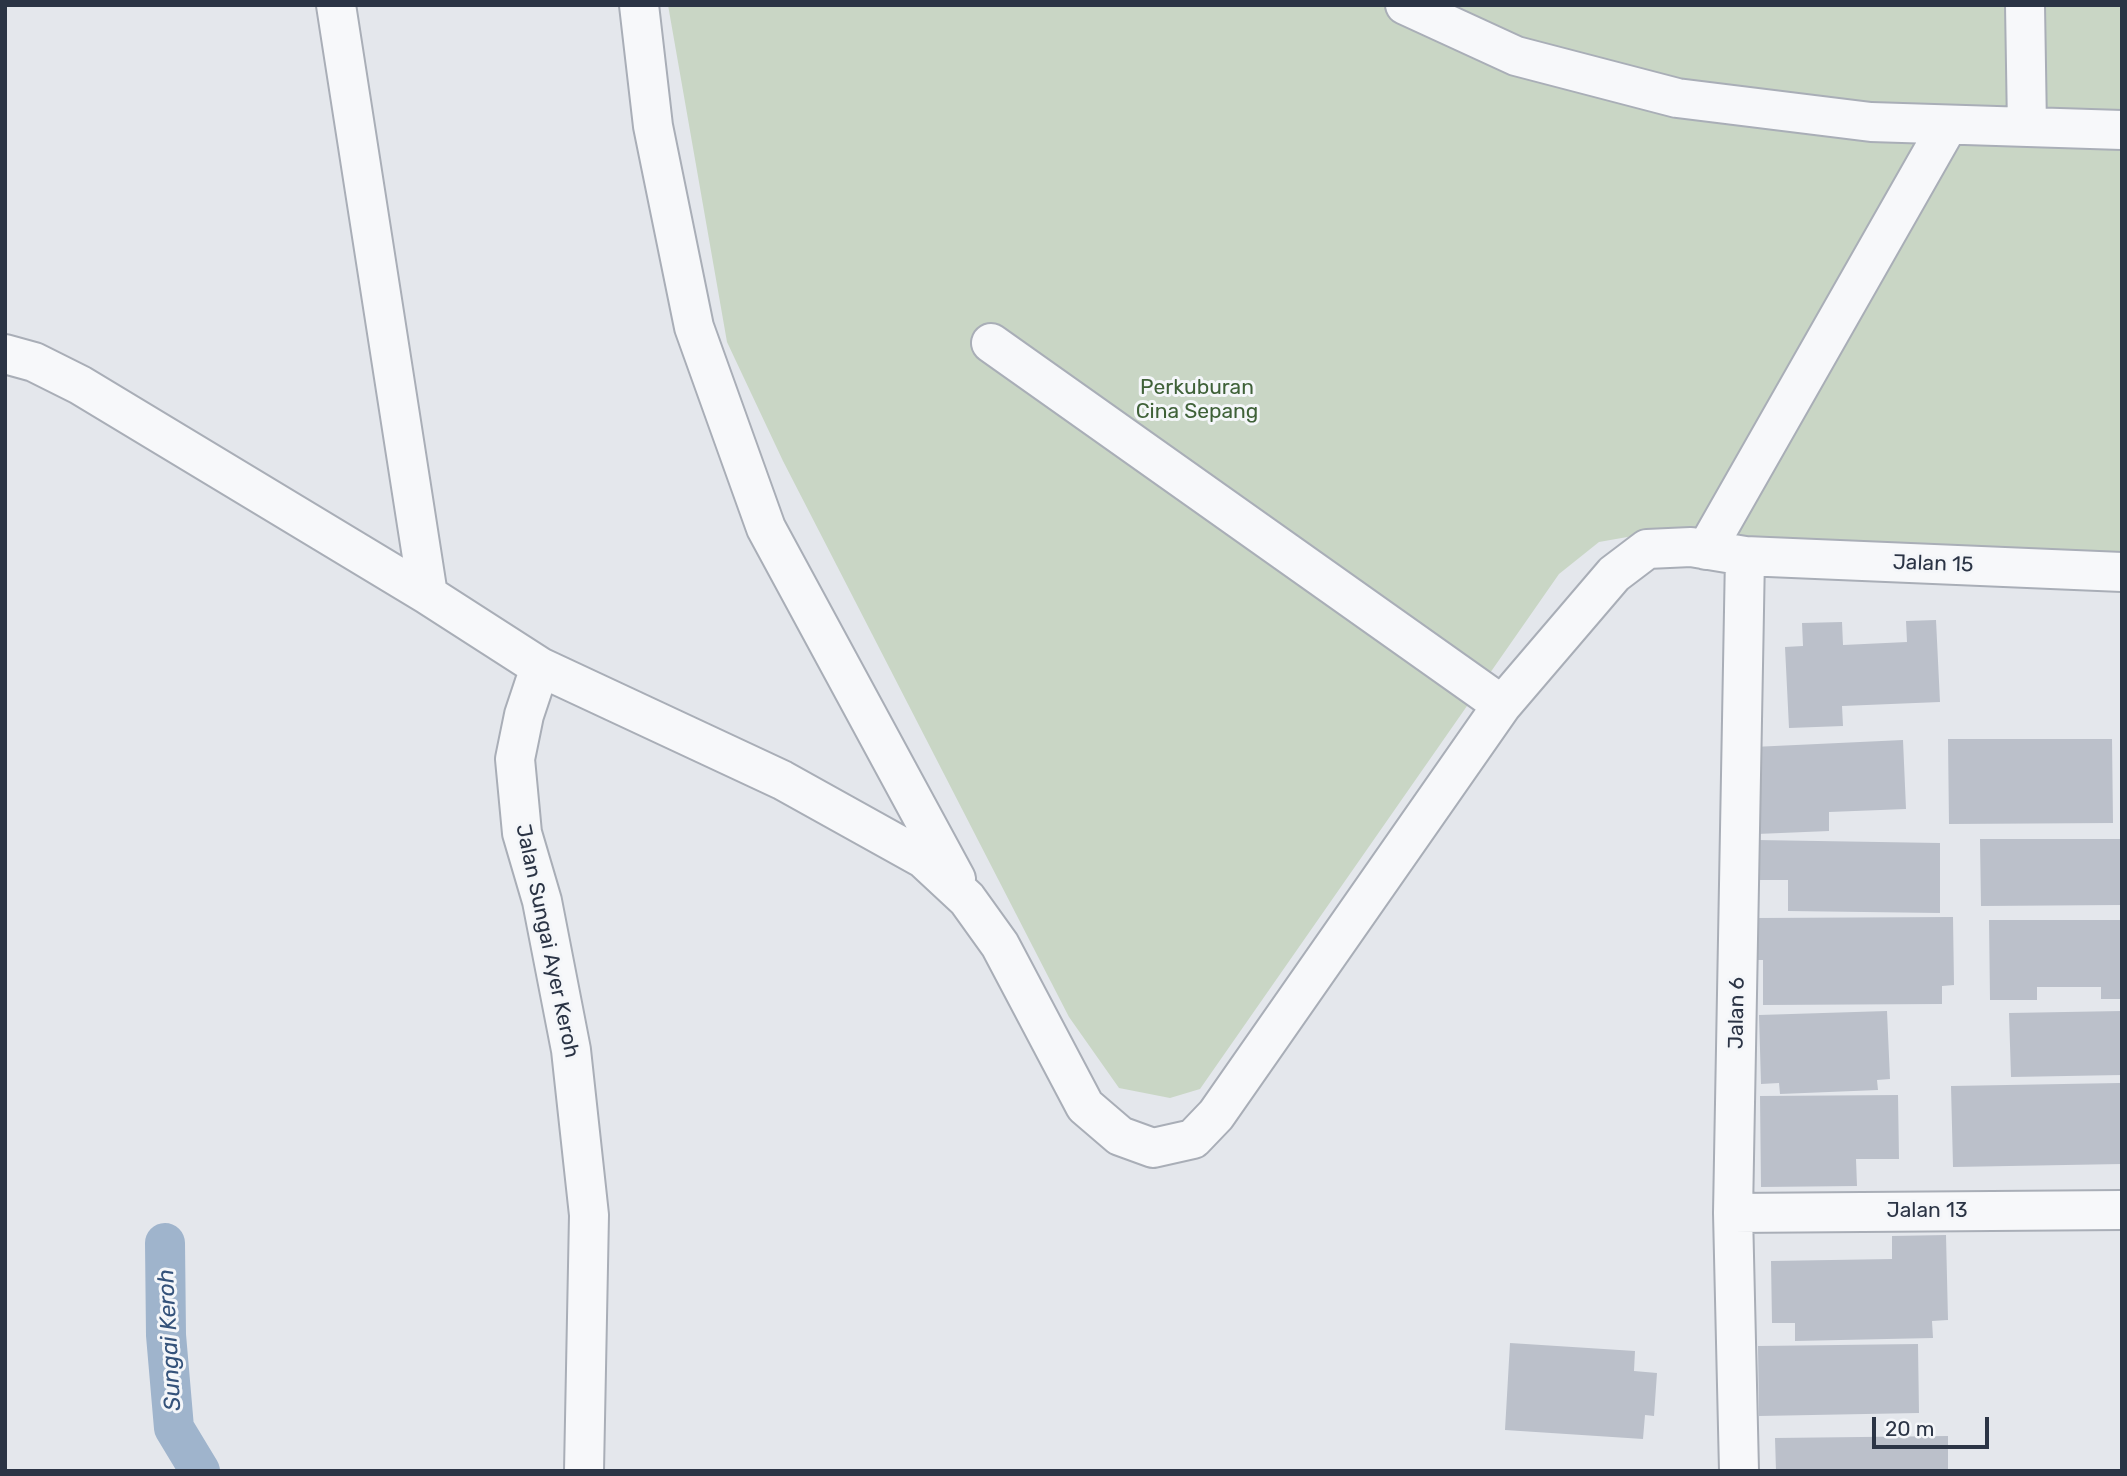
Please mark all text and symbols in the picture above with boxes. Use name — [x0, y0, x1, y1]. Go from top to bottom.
park label: Perkuburan Cina Sepang — [1136, 375, 1258, 425]
street label: Jalan 15 — [1892, 550, 1974, 578]
street label: Jalan Sungai Ayer Keroh — [510, 822, 584, 1060]
street label: Jalan 6 — [1724, 977, 1750, 1049]
street label: Jalan 13 — [1887, 1198, 1967, 1224]
water label: Sungai Keroh — [153, 1268, 187, 1412]
scale bar — [1875, 1402, 1992, 1446]
text: 20 m — [1885, 1416, 1934, 1441]

